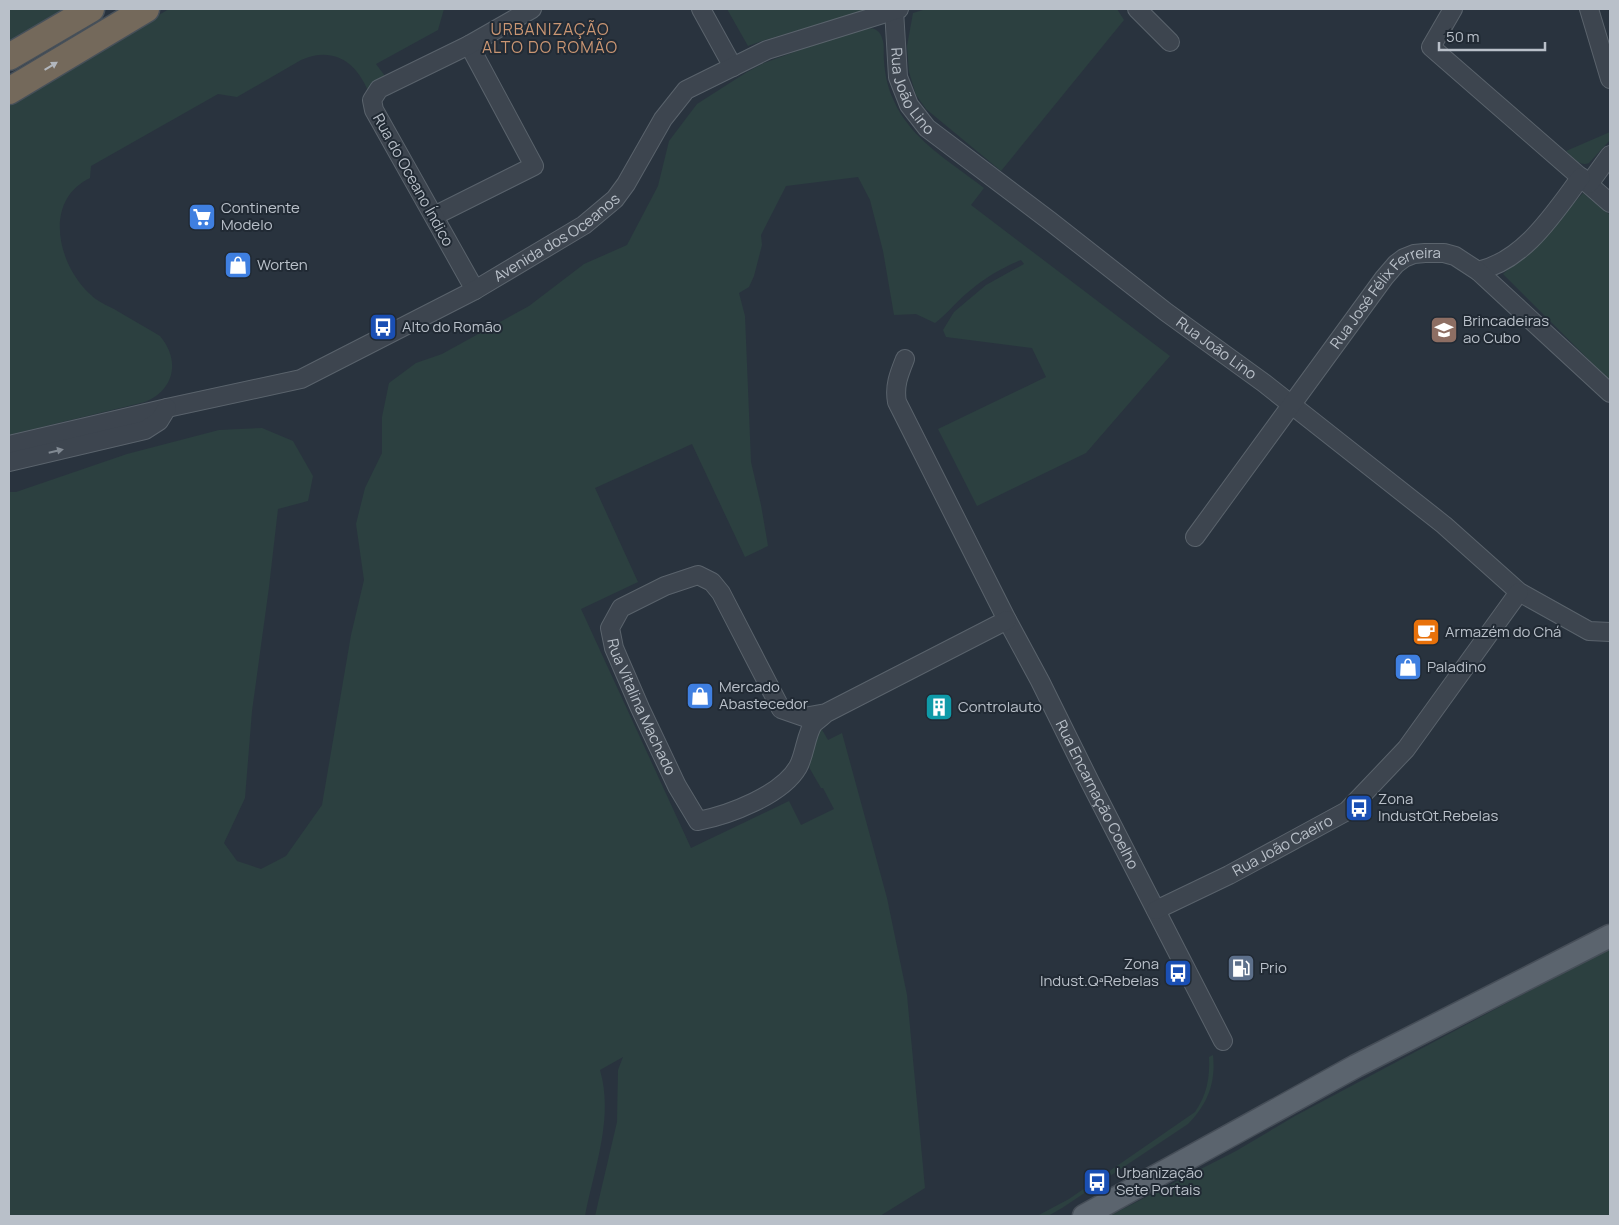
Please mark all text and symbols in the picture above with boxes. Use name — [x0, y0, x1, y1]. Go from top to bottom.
district label: URBANIZAÇÃO ALTO DO ROMÃO — [482, 18, 618, 58]
scale bar — [1439, 20, 1545, 52]
text: 50 m — [1446, 26, 1480, 47]
street label: Rua João Lino — [886, 47, 938, 140]
one-way arrow — [44, 61, 57, 70]
street label: Rua do Oceano Índico — [368, 110, 459, 250]
street label: Avenida dos Oceanos — [489, 188, 624, 287]
place label: Continente Modelo — [221, 197, 300, 235]
supermarket icon: Continente Modelo — [187, 202, 217, 232]
street label: Rua José Félix Ferreira — [1325, 242, 1441, 353]
shop icon: Worten — [223, 250, 253, 280]
place label: Worten — [257, 254, 308, 275]
place label: Brincadeiras ao Cubo — [1463, 310, 1549, 348]
bus stop icon: Alto do Romão — [368, 312, 398, 342]
street label: Rua João Lino — [1172, 312, 1261, 384]
school or university icon: Brincadeiras ao Cubo — [1429, 315, 1459, 345]
place label: Alto do Romão — [402, 316, 502, 337]
one-way arrow — [49, 447, 64, 455]
cafe icon: Armazém do Chá — [1411, 617, 1441, 647]
place label: Armazém do Chá — [1445, 621, 1561, 642]
street label: Rua Vitalina Machado — [602, 637, 681, 779]
shop icon: Paladino — [1393, 652, 1423, 682]
place label: Paladino — [1427, 656, 1486, 677]
place label: Mercado Abastecedor — [719, 676, 809, 714]
shop icon: Mercado Abastecedor — [685, 681, 715, 711]
building icon: Controlauto — [924, 692, 954, 722]
place label: Controlauto — [958, 696, 1042, 717]
street label: Rua Encarnação Coelho — [1051, 716, 1144, 873]
place label: Zona IndustQt.Rebelas — [1378, 788, 1498, 826]
bus stop icon: Zona IndustQt.Rebelas — [1344, 793, 1374, 823]
street label: Rua João Caeiro — [1228, 810, 1336, 881]
place label: Zona Indust.QªRebelas — [1040, 953, 1159, 991]
fuel station icon: Prio — [1226, 953, 1256, 983]
place label: Prio — [1260, 957, 1287, 978]
bus stop icon: Zona Indust.QªRebelas — [1163, 958, 1193, 988]
place label: Urbanização Sete Portais — [1116, 1162, 1203, 1200]
bus stop icon: Urbanização Sete Portais — [1082, 1167, 1112, 1197]

